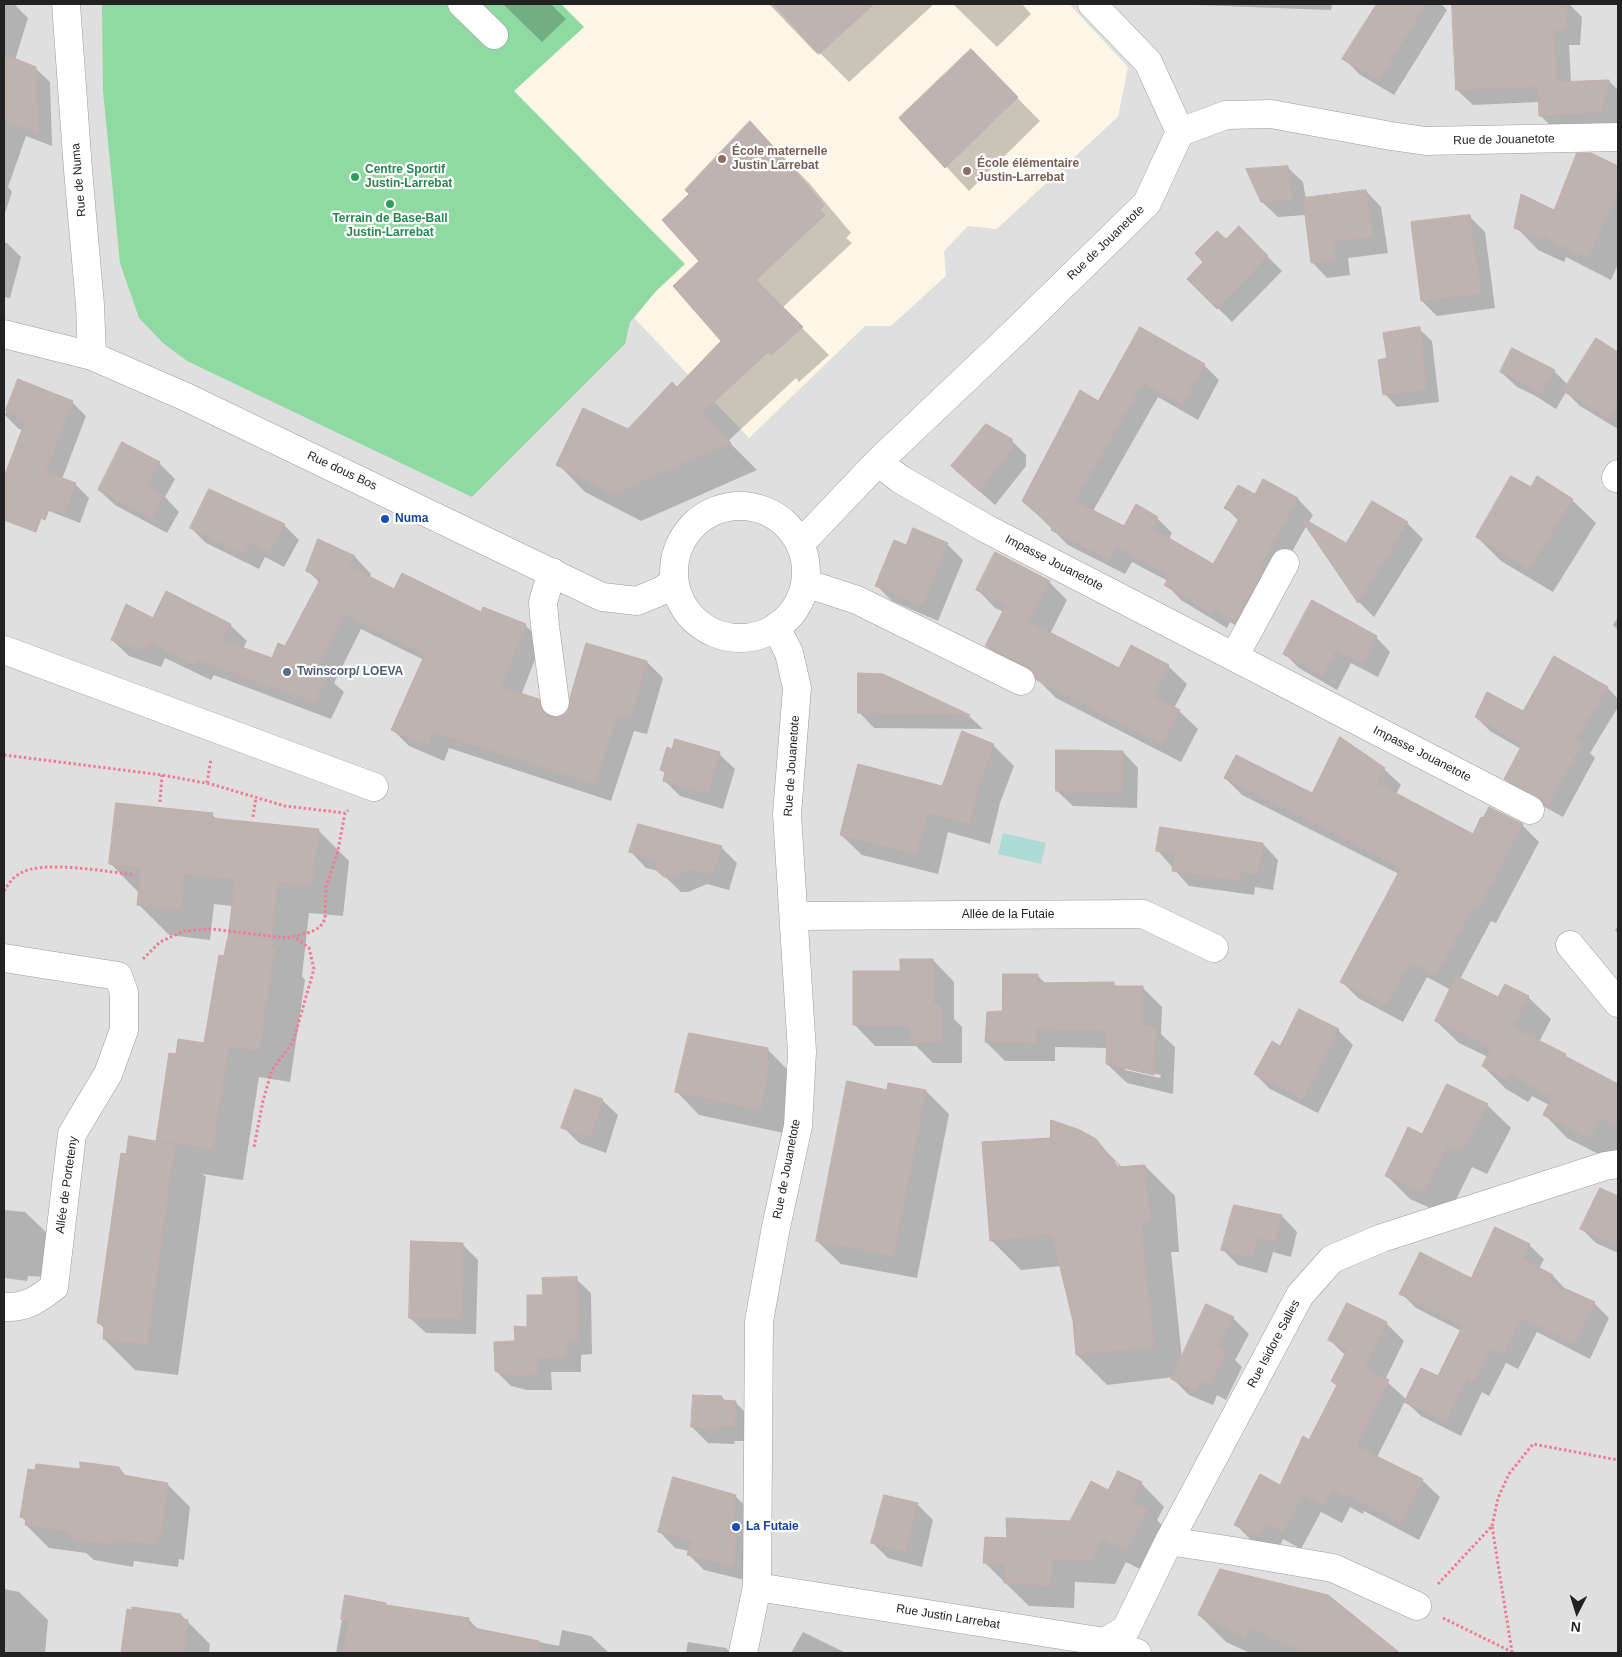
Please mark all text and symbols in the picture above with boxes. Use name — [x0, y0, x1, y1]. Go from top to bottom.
street label: Rue de Jouanetote — [1453, 132, 1555, 148]
street label: Rue de Numa — [69, 142, 89, 218]
place label: École maternelle Justin Larrebat — [732, 145, 827, 173]
marker: École maternelle Justin Larrebat — [716, 153, 728, 165]
place label: École élémentaire Justin-Larrebat — [977, 157, 1079, 185]
place label: Centre Sportif Justin-Larrebat — [365, 163, 452, 191]
marker: École élémentaire Justin-Larrebat — [961, 165, 973, 177]
marker: Centre Sportif Justin-Larrebat — [349, 171, 361, 183]
marker: Terrain de Base-Ball Justin-Larrebat — [384, 198, 396, 210]
street label: Rue de Jouanetote — [1065, 203, 1147, 283]
place label: Terrain de Base-Ball Justin-Larrebat — [332, 212, 448, 240]
street label: Rue dous Bos — [305, 449, 379, 493]
place label: Numa — [395, 512, 428, 526]
marker: Numa — [379, 513, 391, 525]
street label: Impasse Jouanetote — [1003, 532, 1105, 594]
place label: Twinscorp/ LOEVA — [297, 665, 403, 679]
marker: Twinscorp/ LOEVA — [281, 666, 293, 678]
street label: Rue de Jouanetote — [781, 715, 803, 817]
street label: Impasse Jouanetote — [1371, 723, 1473, 785]
street label: Allée de la Futaie — [962, 908, 1054, 922]
street label: Rue de Jouanetote — [770, 1118, 804, 1220]
street label: Allée de Porteteny — [53, 1135, 81, 1235]
street label: Rue Isidore Salles — [1245, 1298, 1303, 1390]
place label: La Futaie — [746, 1520, 799, 1534]
marker: La Futaie — [730, 1521, 742, 1533]
north arrow — [1552, 1587, 1602, 1637]
street label: Rue Justin Larrebat — [895, 1602, 1001, 1632]
text: N — [1570, 1619, 1581, 1635]

